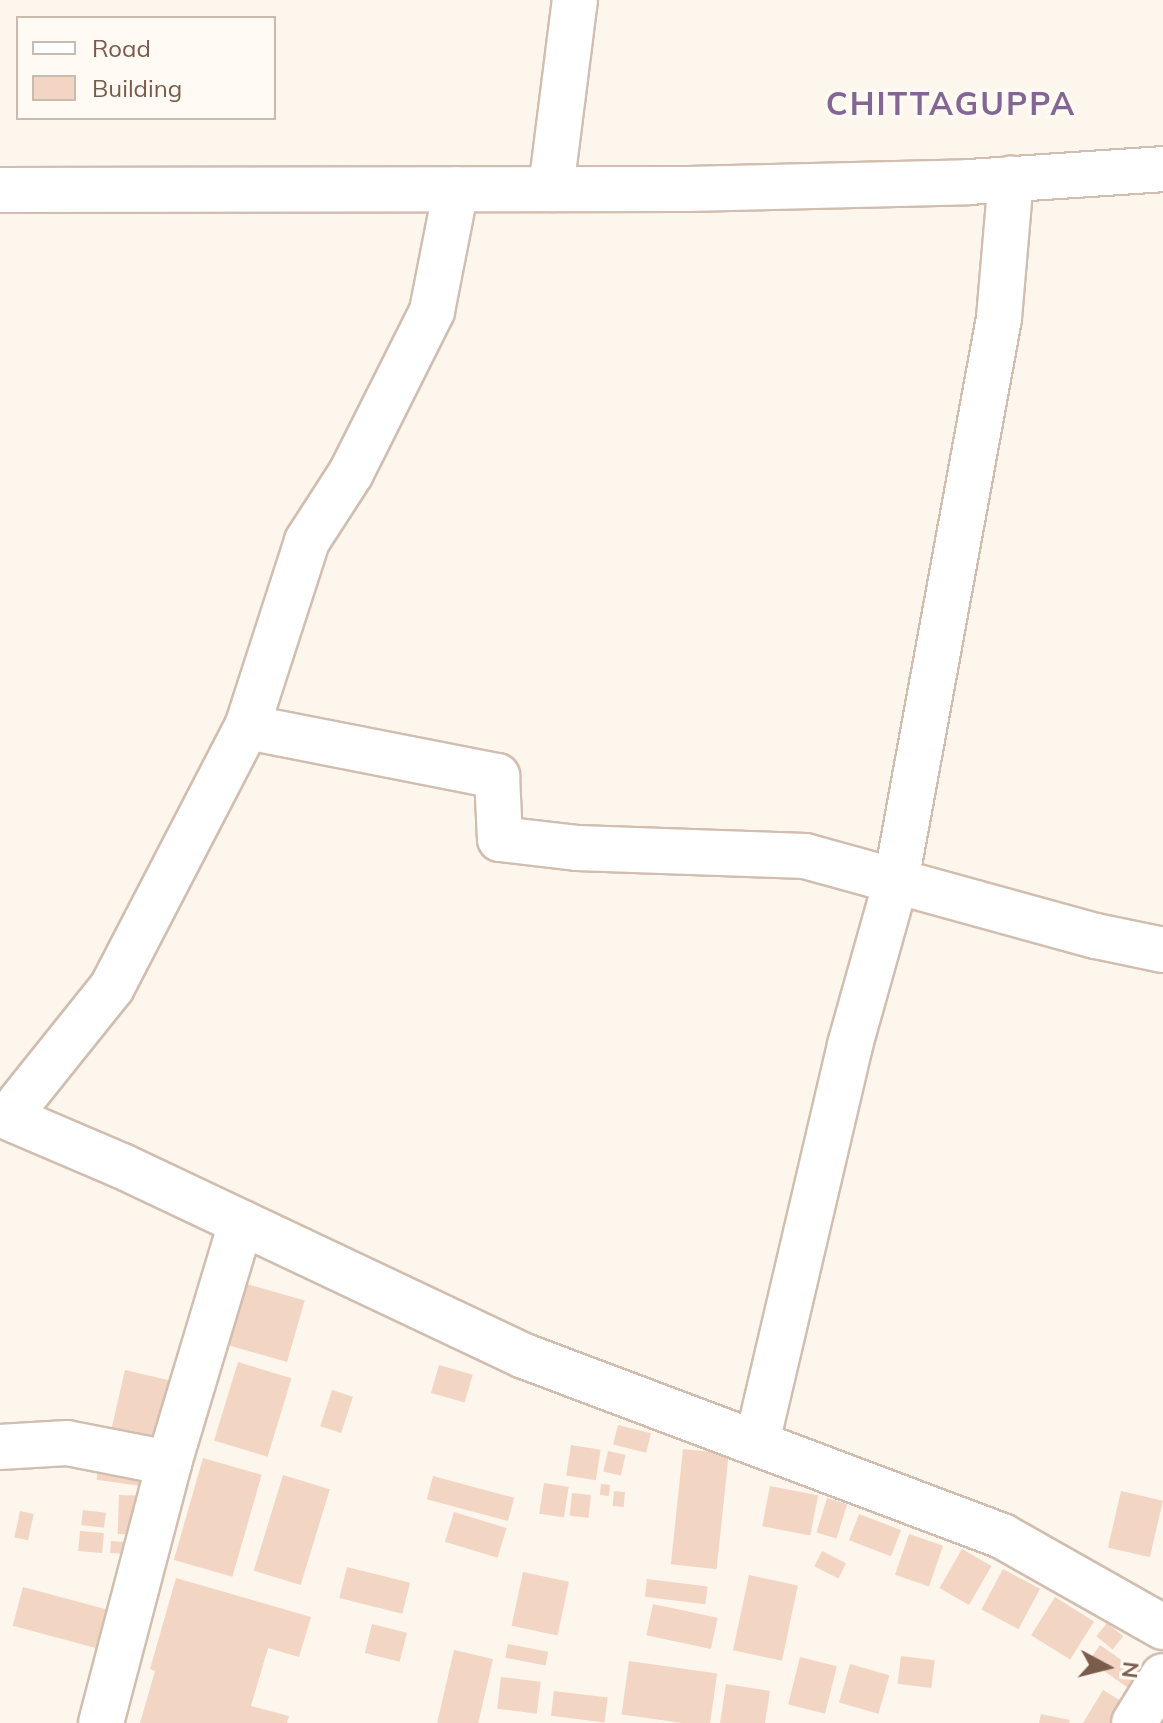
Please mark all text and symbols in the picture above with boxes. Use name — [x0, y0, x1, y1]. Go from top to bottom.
legend — [16, 16, 276, 120]
text: Road — [92, 33, 151, 63]
text: Building — [92, 73, 182, 103]
district label: CHITTAGUPPA — [826, 84, 1076, 122]
north arrow — [1067, 1627, 1147, 1707]
text: N — [1116, 1660, 1146, 1680]

